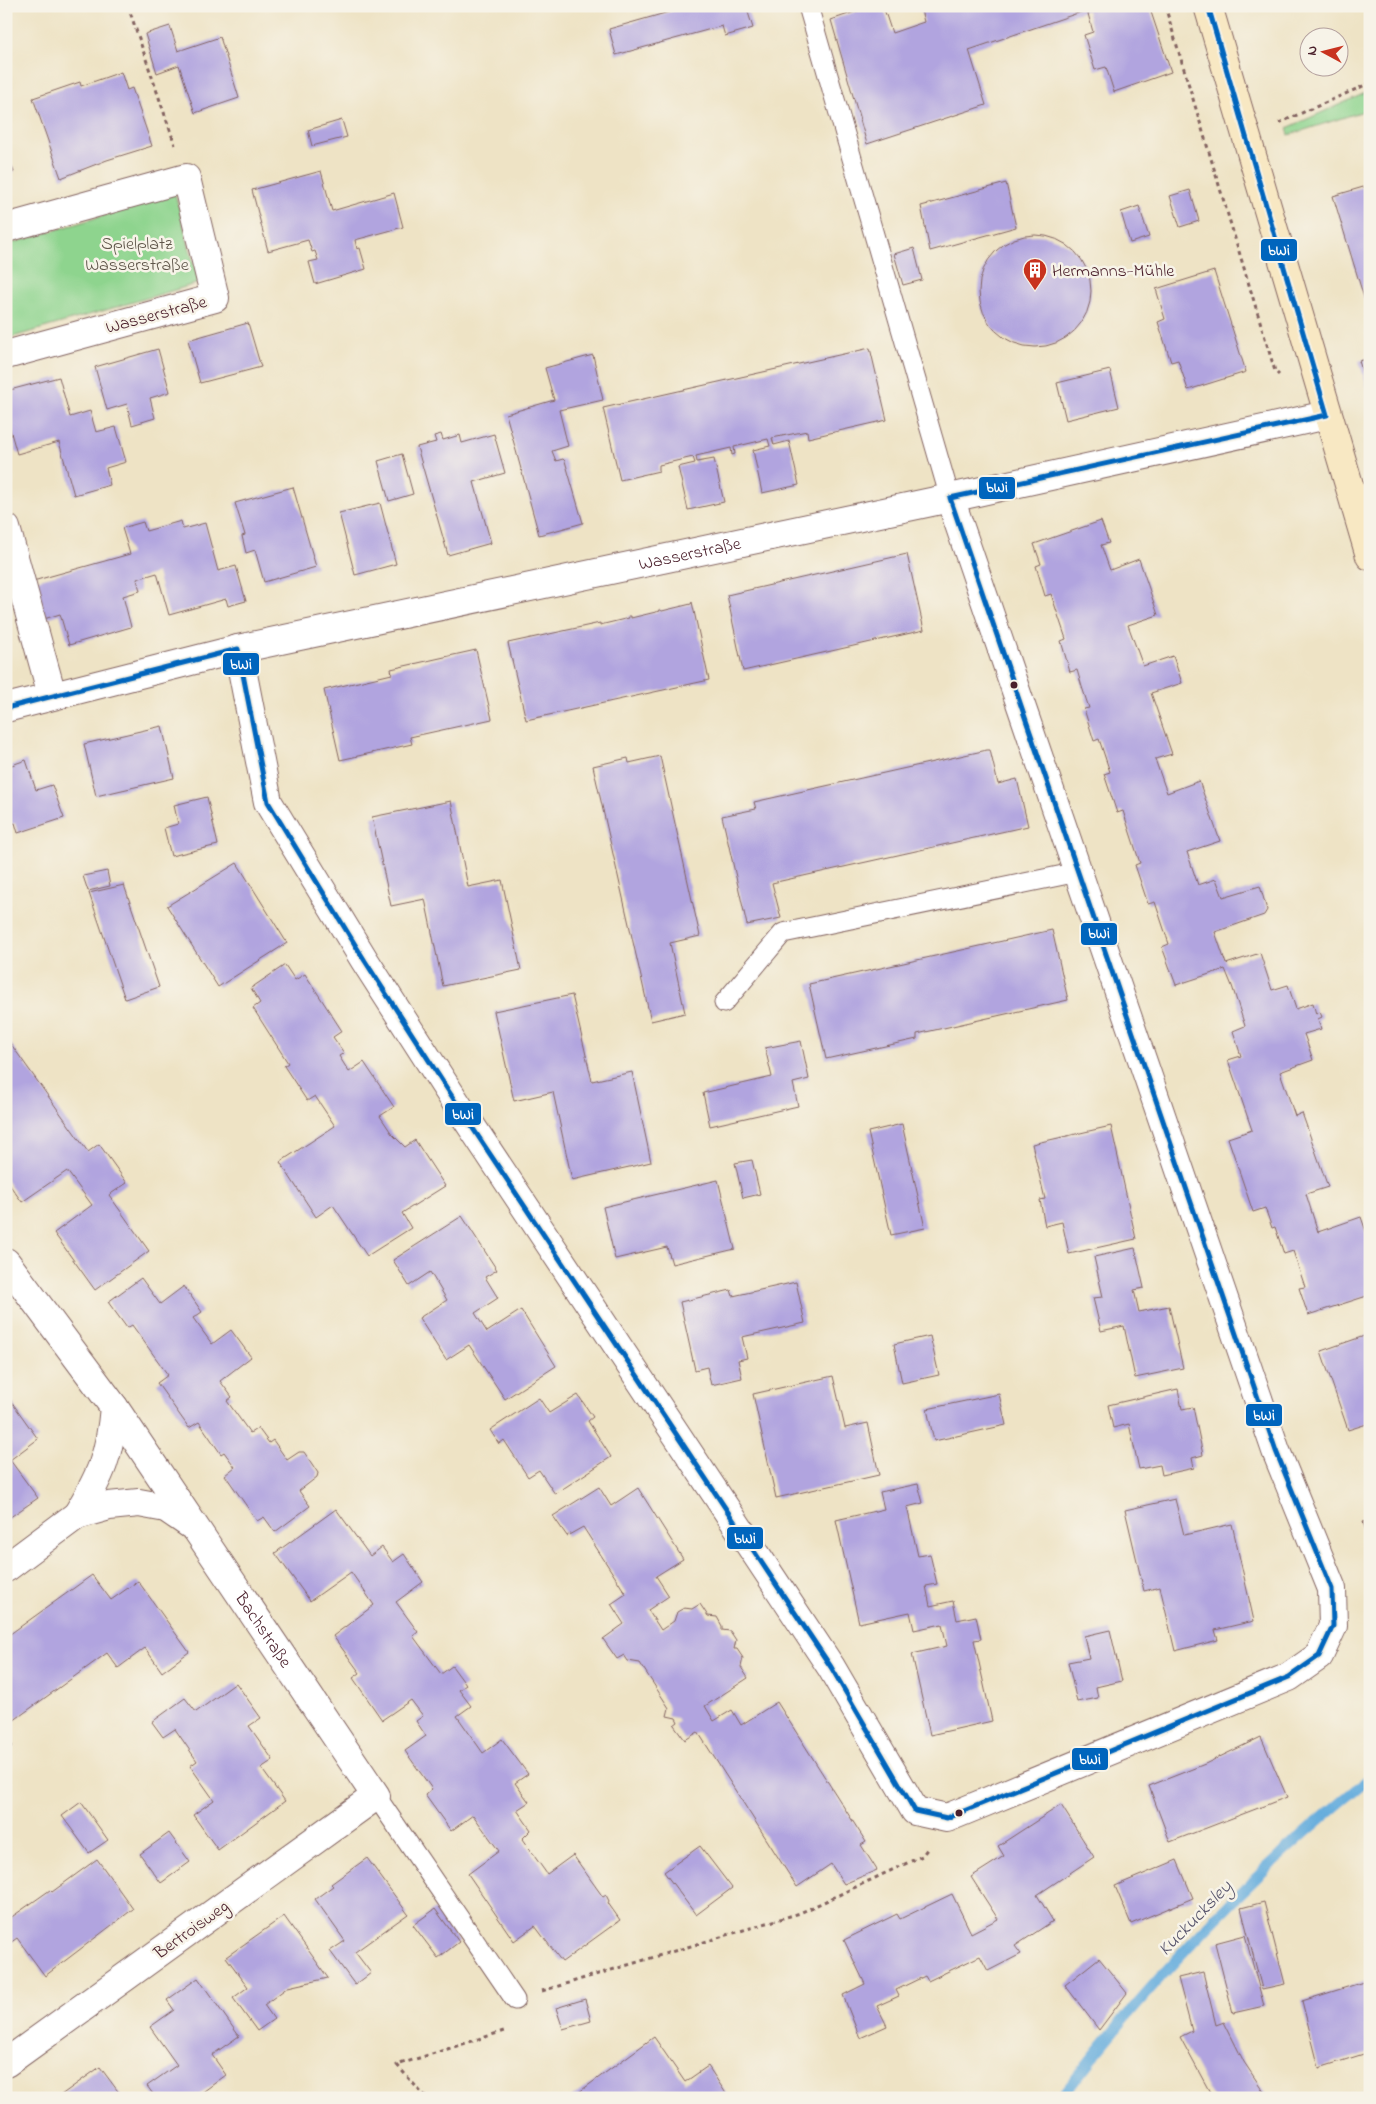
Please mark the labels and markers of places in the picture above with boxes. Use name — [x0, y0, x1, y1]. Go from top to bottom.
building icon: Hermanns-Mühle — [1022, 257, 1048, 291]
place label: Hermanns-Mühle — [1052, 259, 1175, 285]
unlabelled marker — [1009, 680, 1019, 690]
unlabelled marker — [954, 1808, 964, 1818]

